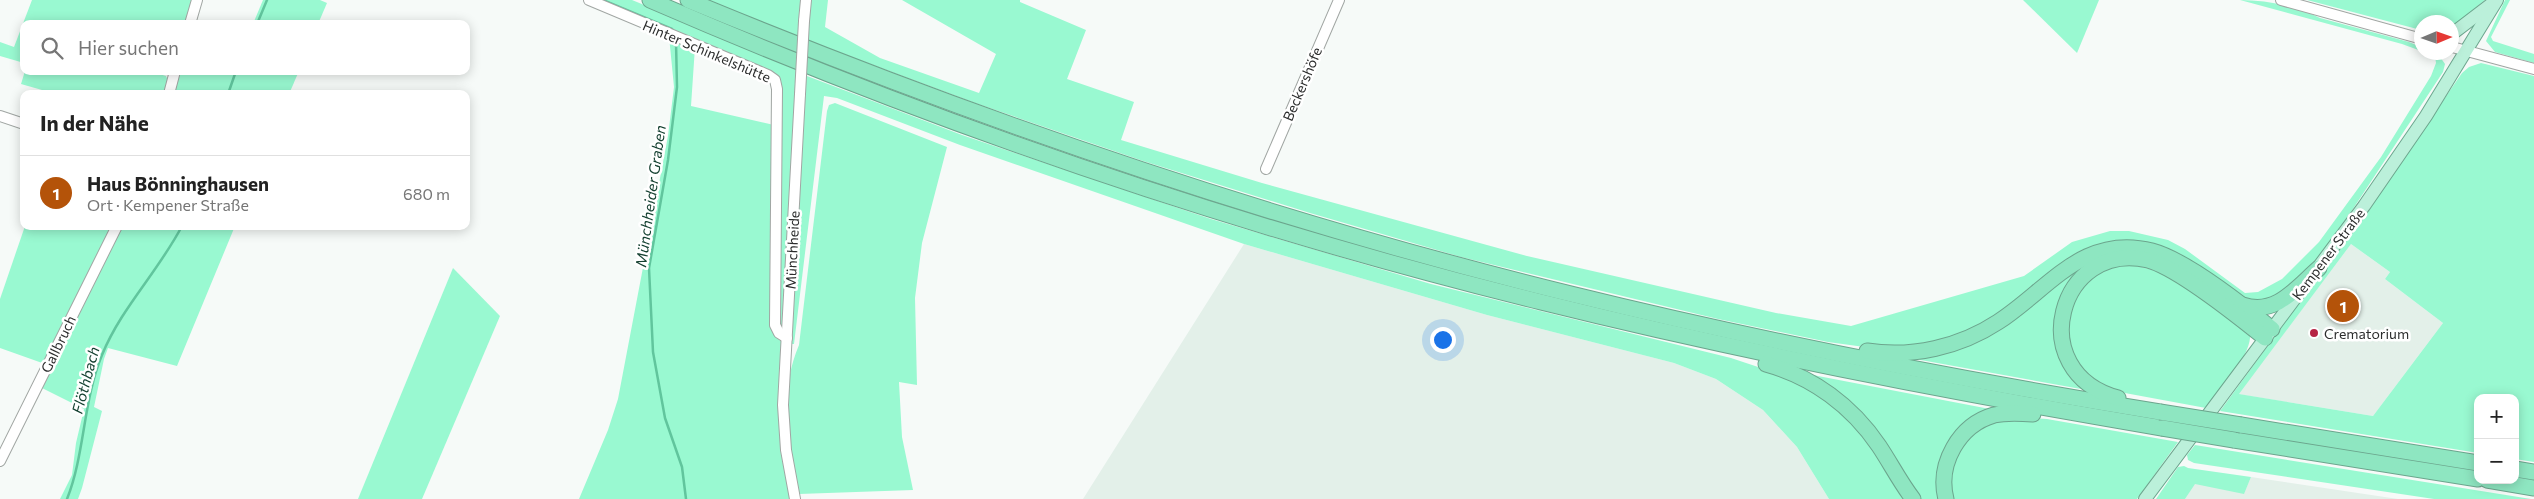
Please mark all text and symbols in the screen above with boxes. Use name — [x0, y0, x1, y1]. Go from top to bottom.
north arrow — [2414, 15, 2459, 60]
street label: Hinter Schinkelshütte — [640, 16, 774, 86]
search box — [20, 20, 470, 75]
icon: search — [38, 34, 66, 62]
text: Hier suchen — [78, 36, 179, 59]
street label: Beckershöfe — [1279, 45, 1325, 123]
text: In der Nähe — [40, 110, 149, 135]
water label: Münchheider Graben — [631, 124, 669, 268]
text: Haus Bönninghausen — [87, 172, 269, 195]
text: 1 — [52, 184, 60, 203]
text: 680 m — [403, 184, 450, 203]
text: Ort · Kempener Straße — [87, 195, 249, 214]
street label: Kempener Straße — [2288, 205, 2368, 303]
street label: Münchheide — [781, 210, 803, 290]
pin: 1 — [2327, 287, 2359, 325]
street label: Gallbruch — [37, 313, 79, 375]
place label: Crematorium — [2324, 325, 2409, 342]
your location — [1430, 327, 1456, 353]
marker: Crematorium — [2308, 327, 2320, 339]
water label: Flöthbach — [67, 345, 103, 415]
map controls — [2474, 394, 2519, 484]
button: + — [2474, 394, 2519, 439]
button: − — [2474, 439, 2519, 484]

